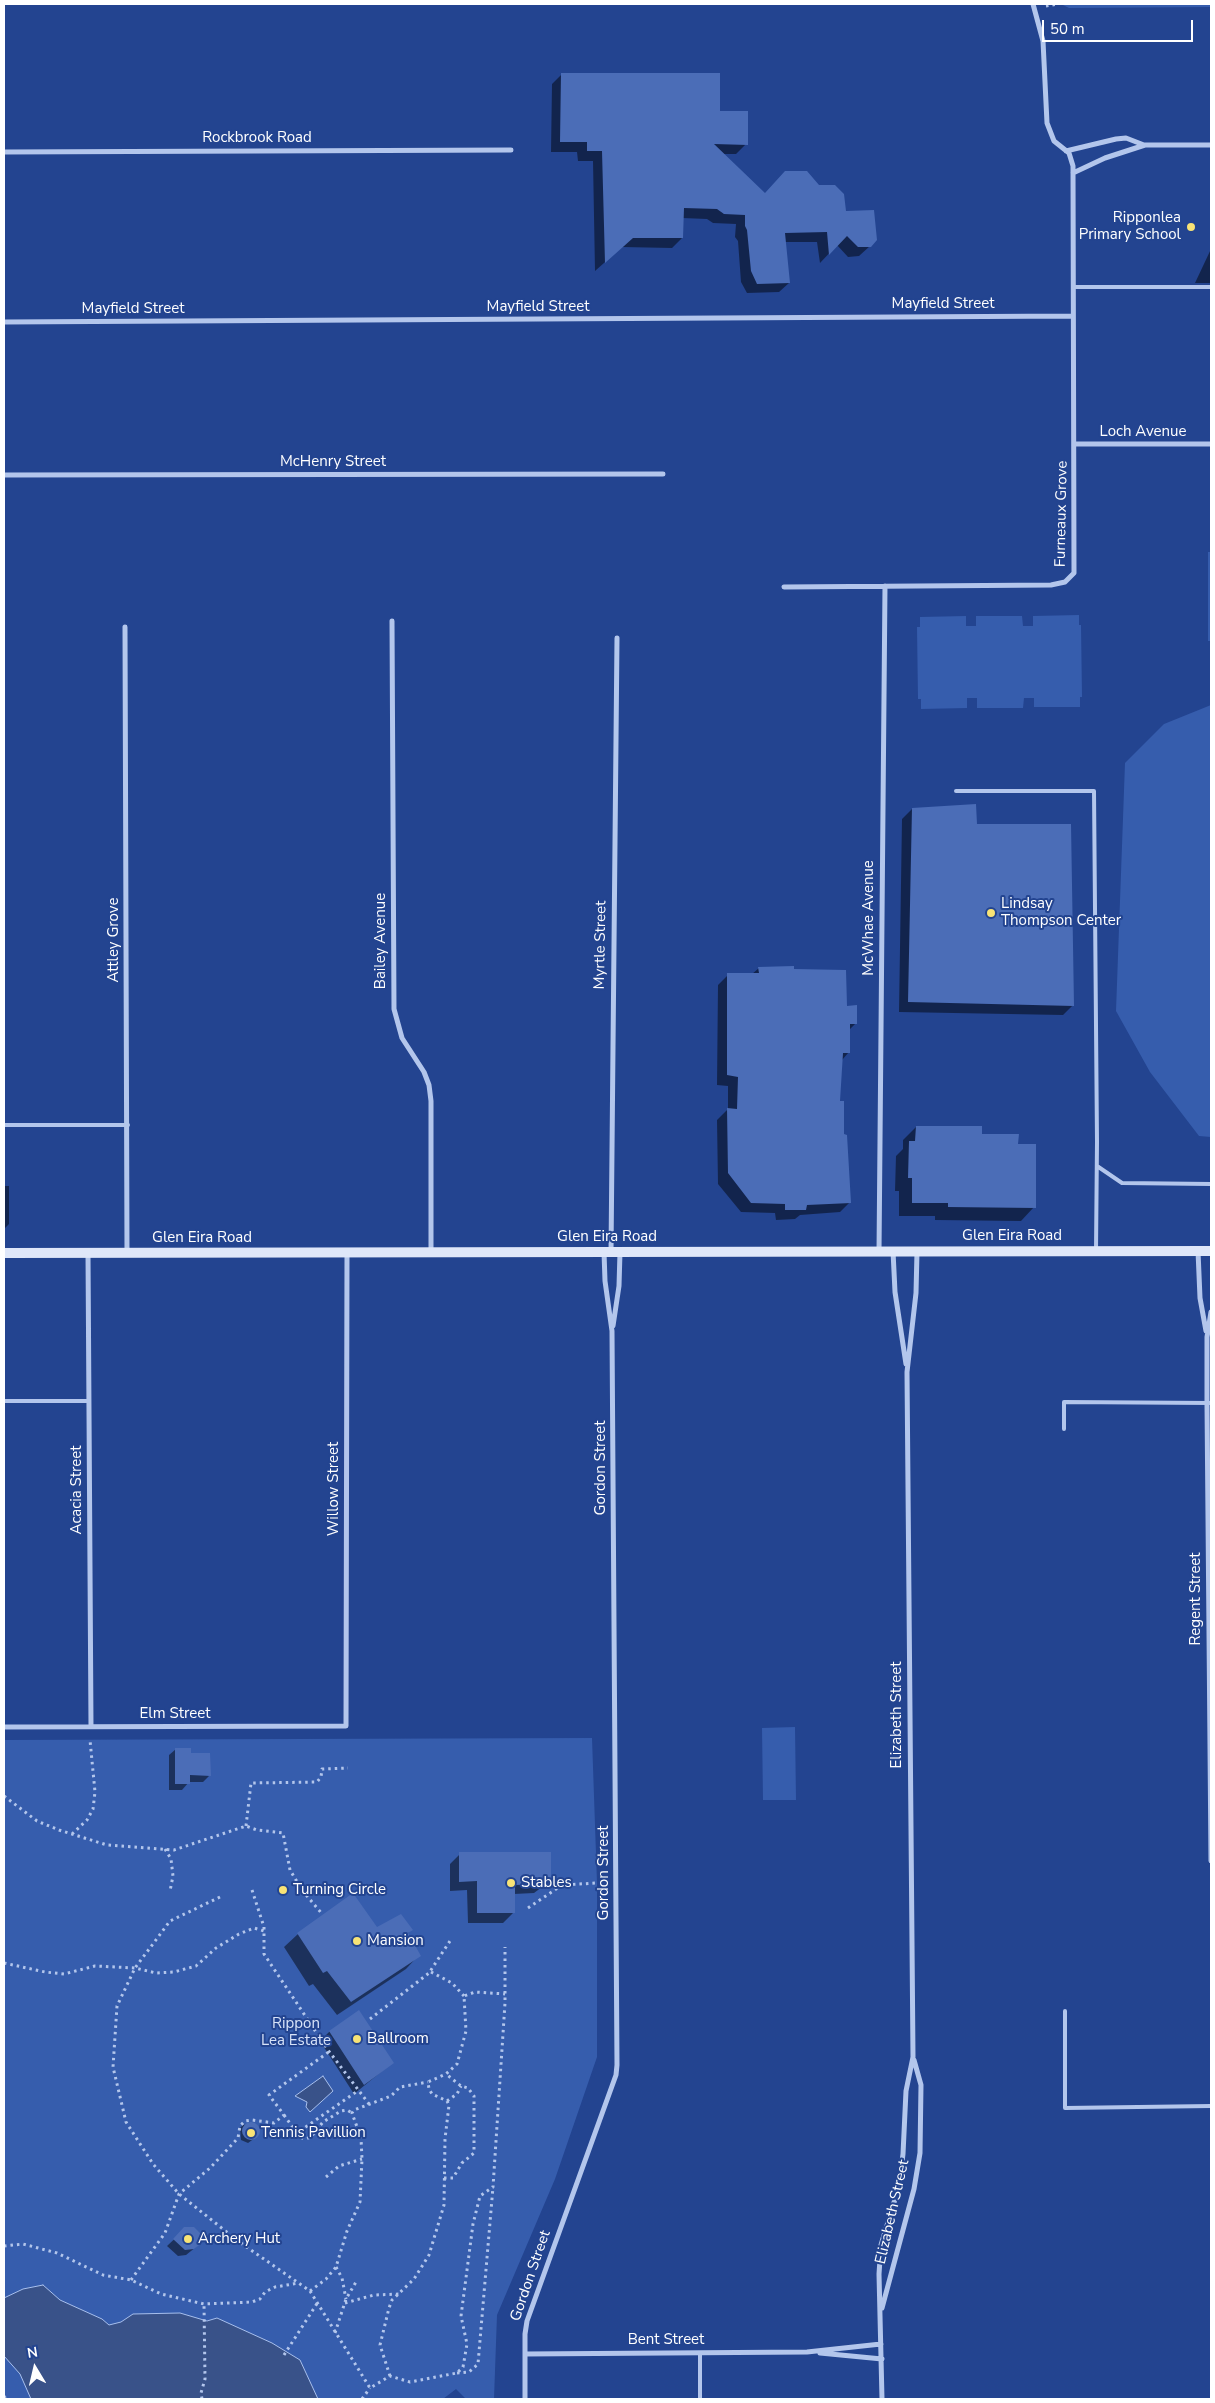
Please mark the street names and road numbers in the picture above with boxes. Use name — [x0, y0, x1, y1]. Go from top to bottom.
street label: Rockbrook Road — [202, 129, 312, 147]
street label: Mayfield Street — [892, 295, 994, 313]
street label: Mayfield Street — [487, 298, 589, 316]
street label: Mayfield Street — [82, 300, 184, 318]
street label: Loch Avenue — [1100, 423, 1186, 441]
street label: McHenry Street — [280, 453, 386, 471]
street label: Furneaux Grove — [1052, 461, 1072, 567]
street label: McWhae Avenue — [860, 860, 878, 976]
street label: Bailey Avenue — [372, 893, 390, 989]
street label: Attley Grove — [105, 898, 123, 982]
street label: Myrtle Street — [591, 901, 611, 989]
street label: Glen Eira Road — [962, 1227, 1062, 1245]
street label: Glen Eira Road — [557, 1228, 657, 1246]
street label: Glen Eira Road — [152, 1229, 252, 1247]
street label: Gordon Street — [592, 1421, 610, 1515]
street label: Willow Street — [325, 1442, 343, 1536]
street label: Acacia Street — [68, 1446, 86, 1534]
street label: Regent Street — [1187, 1552, 1205, 1646]
street label: Elizabeth Street — [888, 1662, 906, 1768]
street label: Elm Street — [140, 1705, 210, 1723]
street label: Gordon Street — [595, 1826, 613, 1920]
street label: Elizabeth Street — [872, 2158, 914, 2266]
street label: Gordon Street — [507, 2228, 555, 2324]
street label: Bent Street — [628, 2331, 704, 2349]

